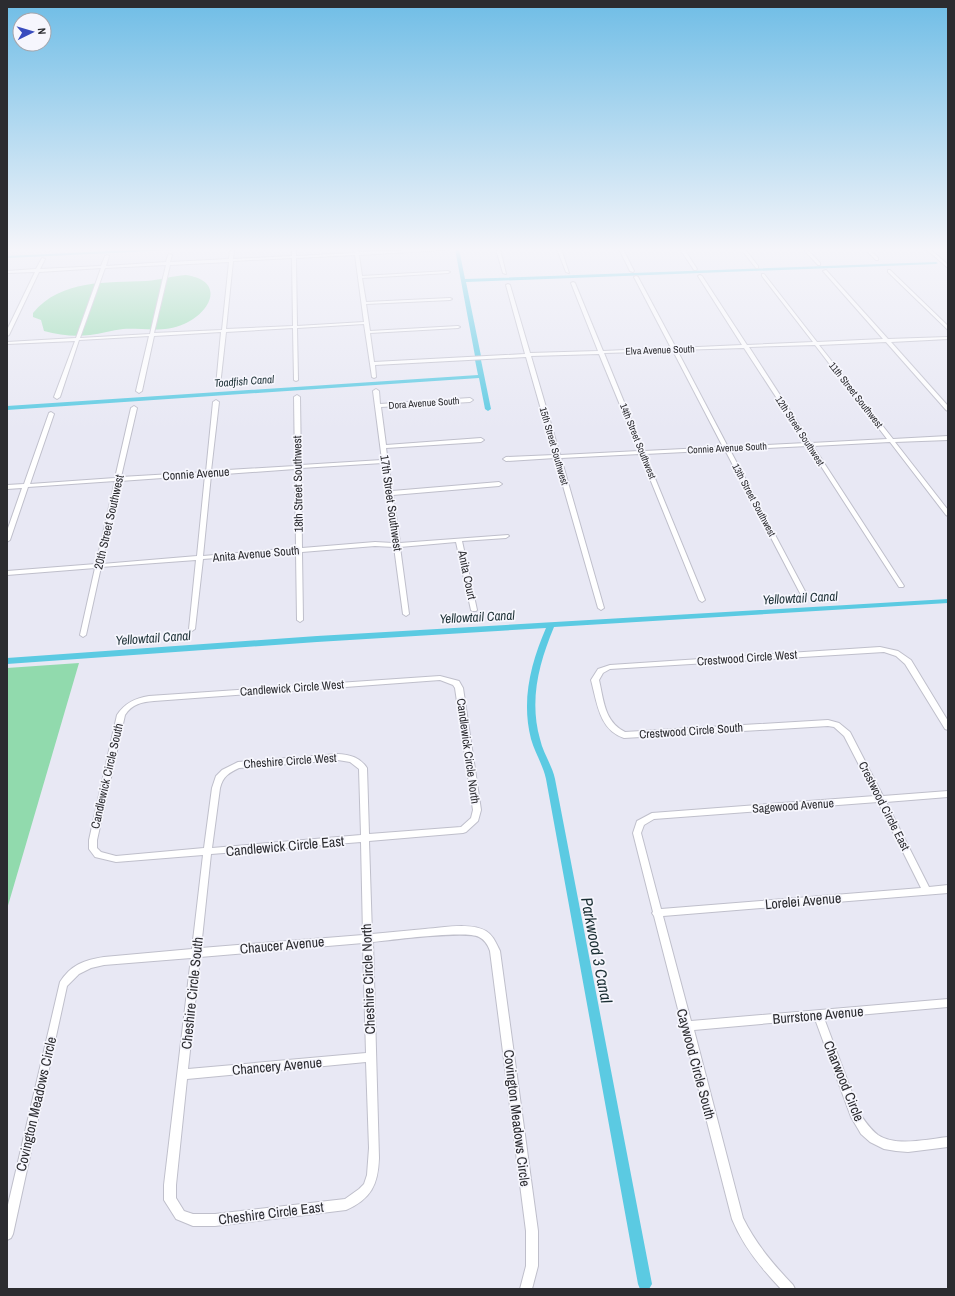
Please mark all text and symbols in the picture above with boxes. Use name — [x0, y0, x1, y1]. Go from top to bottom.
north arrow — [12, 12, 52, 52]
text: N — [35, 27, 49, 35]
street label: Elva Avenue South — [625, 342, 695, 358]
street label: 11th Street Southwest — [826, 359, 886, 431]
water label: Toadfish Canal — [214, 372, 275, 390]
street label: Dora Avenue South — [388, 394, 460, 412]
street label: 12th Street Southwest — [773, 394, 828, 469]
street label: 14th Street Southwest — [617, 401, 659, 482]
street label: 15th Street Southwest — [537, 405, 572, 487]
street label: 18th Street Southwest — [289, 435, 307, 533]
street label: Connie Avenue South — [687, 439, 767, 457]
street label: 17th Street Southwest — [376, 454, 406, 552]
street label: 13th Street Southwest — [729, 461, 779, 539]
street label: Connie Avenue — [162, 464, 230, 484]
street label: 20th Street Southwest — [90, 473, 128, 571]
street label: Anita Avenue South — [211, 542, 300, 566]
street label: Anita Court — [454, 548, 480, 601]
water label: Yellowtail Canal — [762, 588, 839, 608]
water label: Yellowtail Canal — [439, 607, 516, 627]
water label: Yellowtail Canal — [115, 627, 192, 649]
street label: Crestwood Circle West — [696, 646, 798, 669]
street label: Candlewick Circle West — [239, 676, 345, 700]
street label: Candlewick Circle North — [453, 697, 483, 805]
street label: Crestwood Circle South — [639, 719, 743, 743]
street label: Candlewick Circle South — [87, 722, 127, 830]
street label: Cheshire Circle West — [243, 750, 337, 772]
street label: Crestwood Circle East — [855, 759, 913, 853]
street label: Sagewood Avenue — [752, 795, 834, 817]
street label: Candlewick Circle East — [225, 832, 345, 860]
street label: Lorelei Avenue — [764, 889, 842, 913]
water label: Parkwood 3 Canal — [576, 895, 618, 1006]
street label: Cheshire Circle North — [357, 923, 379, 1035]
street label: Chaucer Avenue — [239, 932, 325, 958]
street label: Cheshire Circle South — [177, 936, 207, 1050]
street label: Burrstone Avenue — [772, 1002, 864, 1028]
street label: Caywood Circle South — [673, 1007, 719, 1121]
street label: Covington Meadows Circle — [12, 1035, 60, 1173]
street label: Charwood Circle — [820, 1038, 868, 1124]
street label: Covington Meadows Circle — [500, 1049, 534, 1187]
street label: Chancery Avenue — [231, 1053, 323, 1079]
street label: Cheshire Circle East — [217, 1198, 325, 1228]

